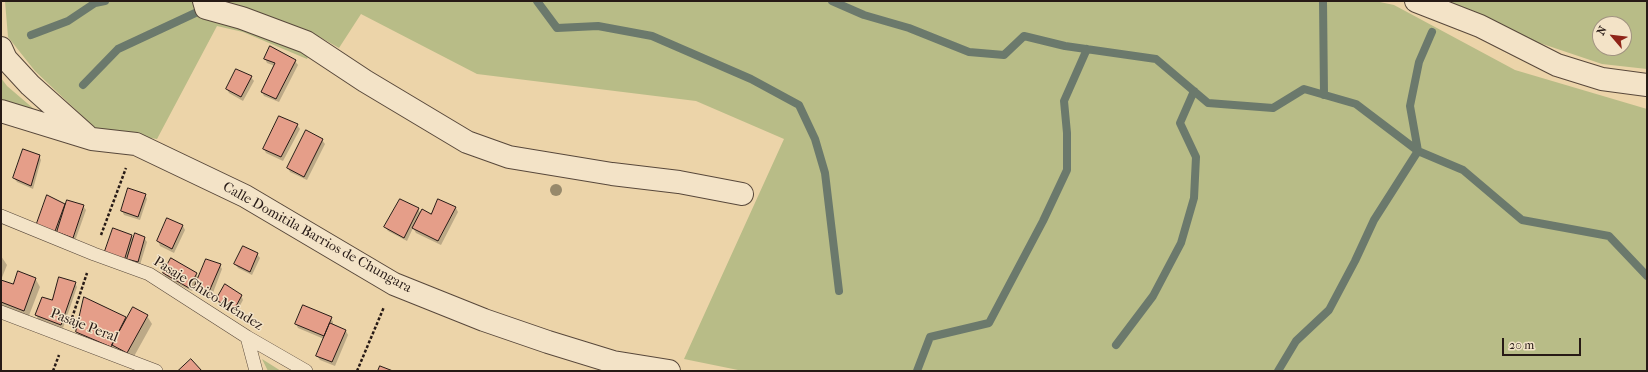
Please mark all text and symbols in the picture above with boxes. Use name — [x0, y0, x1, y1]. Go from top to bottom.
north arrow — [1592, 16, 1632, 56]
text: N — [1594, 24, 1610, 37]
street label: Calle Domitila Barrios de Chungara — [220, 179, 414, 297]
street label: Pasaje Chico Méndez — [150, 254, 266, 334]
street label: Pasaje Peral — [48, 305, 120, 347]
scale bar — [1504, 330, 1583, 356]
text: 20 m — [1509, 338, 1534, 352]

